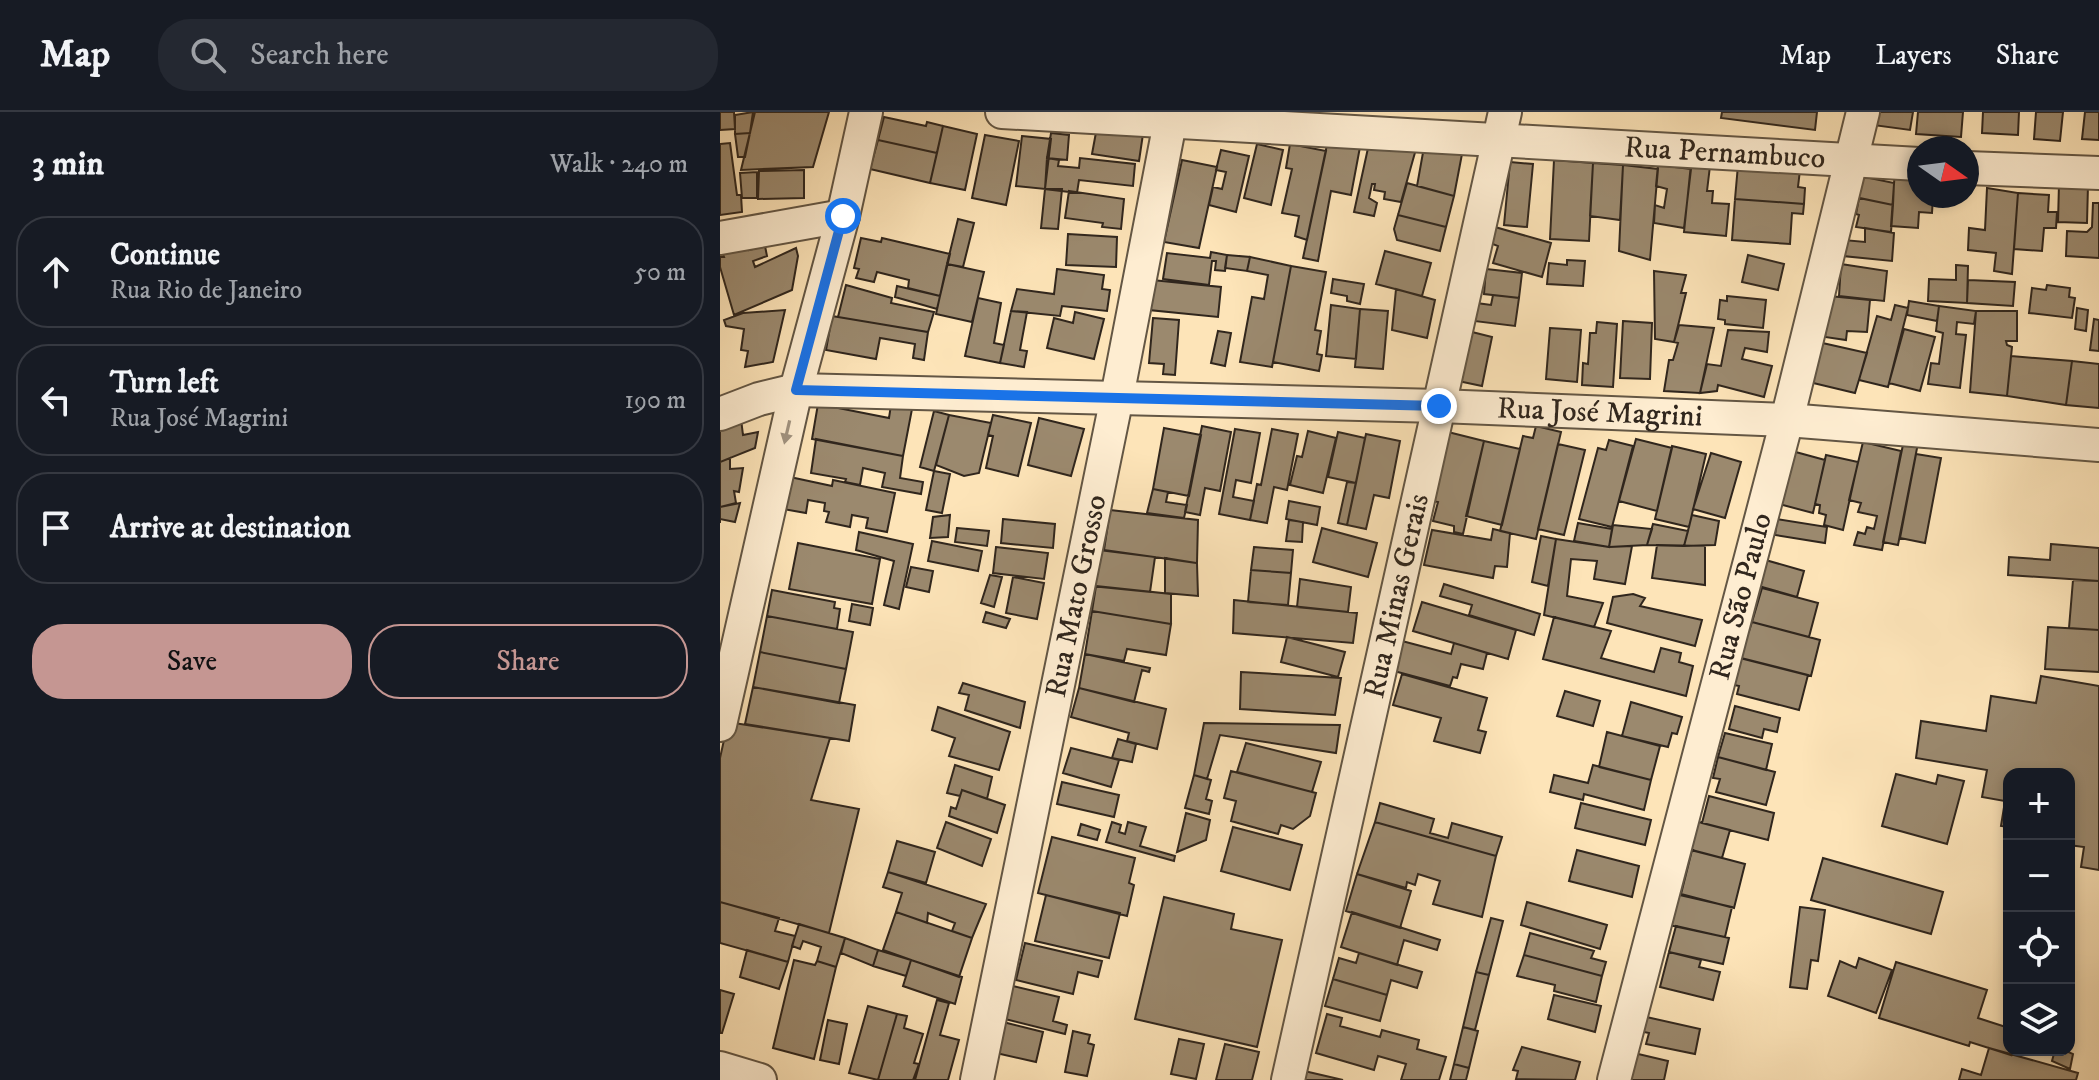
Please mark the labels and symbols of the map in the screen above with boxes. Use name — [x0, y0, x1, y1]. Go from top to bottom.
street label: Rua Pernambuco — [1623, 129, 1826, 177]
north arrow — [1907, 136, 1979, 208]
route start — [825, 198, 861, 234]
route end — [1421, 388, 1457, 424]
street label: Rua José Magrini — [1496, 390, 1703, 435]
one-way arrow — [780, 420, 793, 445]
street label: Rua Minas Gerais — [1356, 490, 1437, 702]
street label: Rua Mato Grosso — [1037, 492, 1115, 701]
street label: Rua São Paulo — [1701, 509, 1780, 684]

